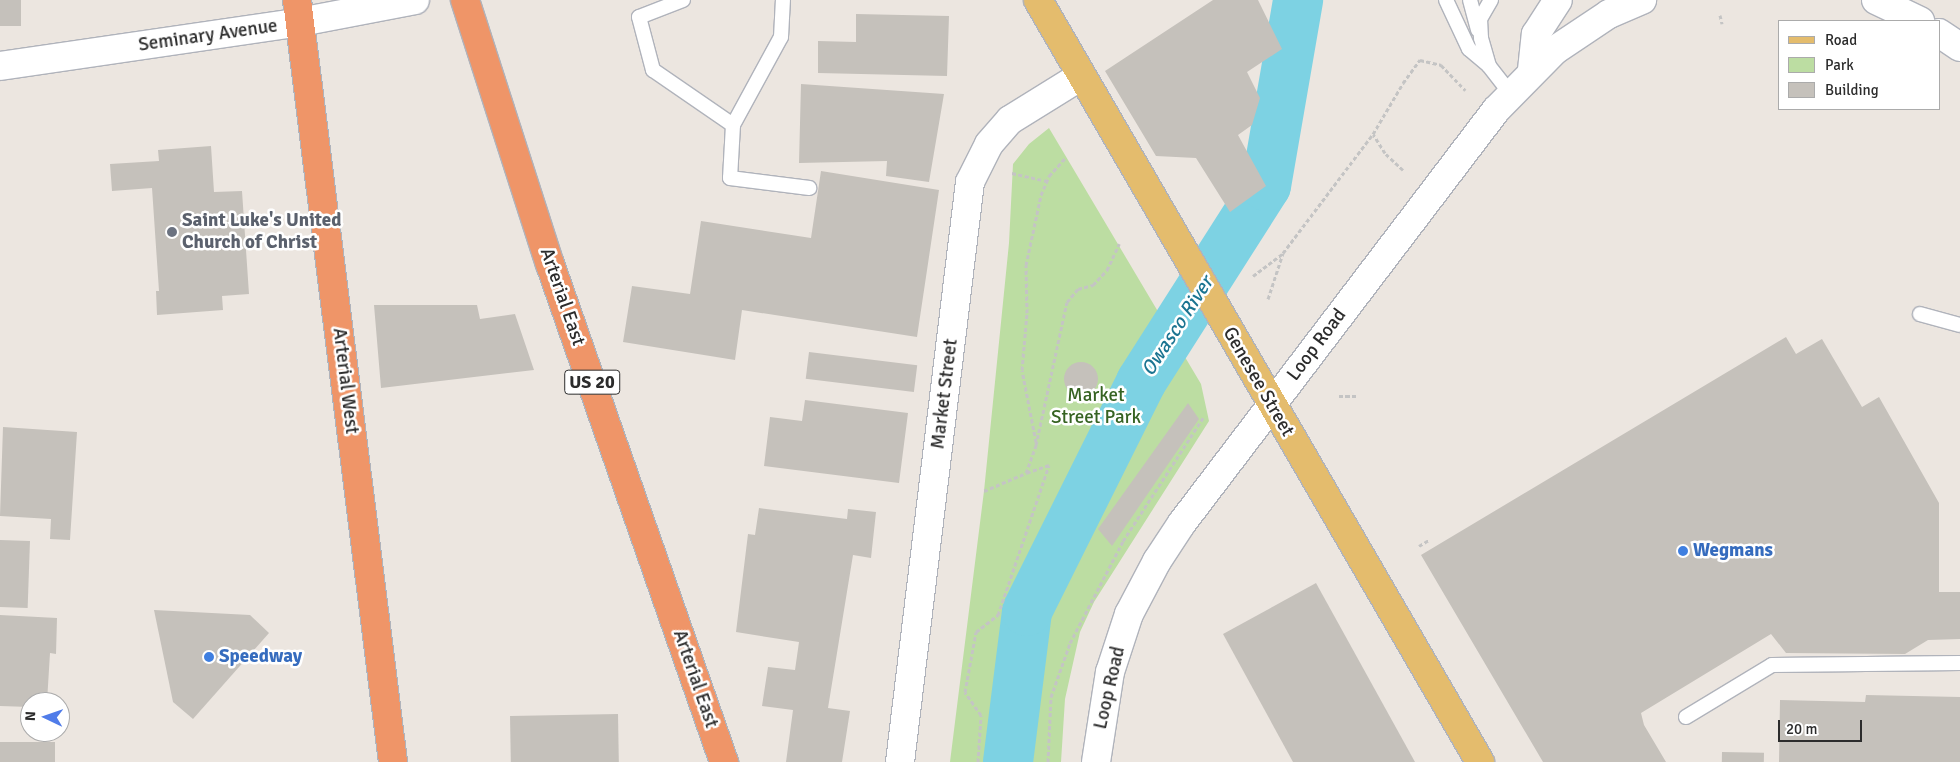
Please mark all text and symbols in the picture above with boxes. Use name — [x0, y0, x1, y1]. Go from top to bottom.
street label: Seminary Avenue — [137, 15, 279, 57]
legend — [1778, 20, 1940, 110]
text: Road — [1825, 31, 1857, 49]
text: Park — [1825, 56, 1854, 74]
text: Building — [1825, 81, 1879, 99]
place label: Saint Luke's United Church of Christ — [182, 210, 341, 254]
marker: Saint Luke's United Church of Christ — [166, 226, 178, 238]
street label: Arterial East — [535, 245, 589, 349]
water label: Owasco River — [1136, 272, 1218, 380]
street label: Loop Road — [1283, 305, 1351, 385]
street label: Genesee Street — [1217, 323, 1299, 441]
street label: Arterial West — [327, 327, 363, 435]
street label: Market Street — [927, 338, 963, 450]
road number: US 20 — [563, 367, 621, 398]
park label: Market Street Park — [1051, 385, 1141, 429]
place label: Wegmans — [1693, 540, 1773, 562]
marker: Wegmans — [1677, 545, 1689, 557]
street label: Arterial East — [668, 627, 722, 731]
street label: Loop Road — [1089, 644, 1131, 732]
place label: Speedway — [219, 646, 302, 668]
marker: Speedway — [203, 651, 215, 663]
north arrow — [20, 692, 70, 742]
scale bar — [1780, 710, 1864, 742]
text: N — [22, 711, 39, 722]
text: 20 m — [1786, 720, 1817, 738]

